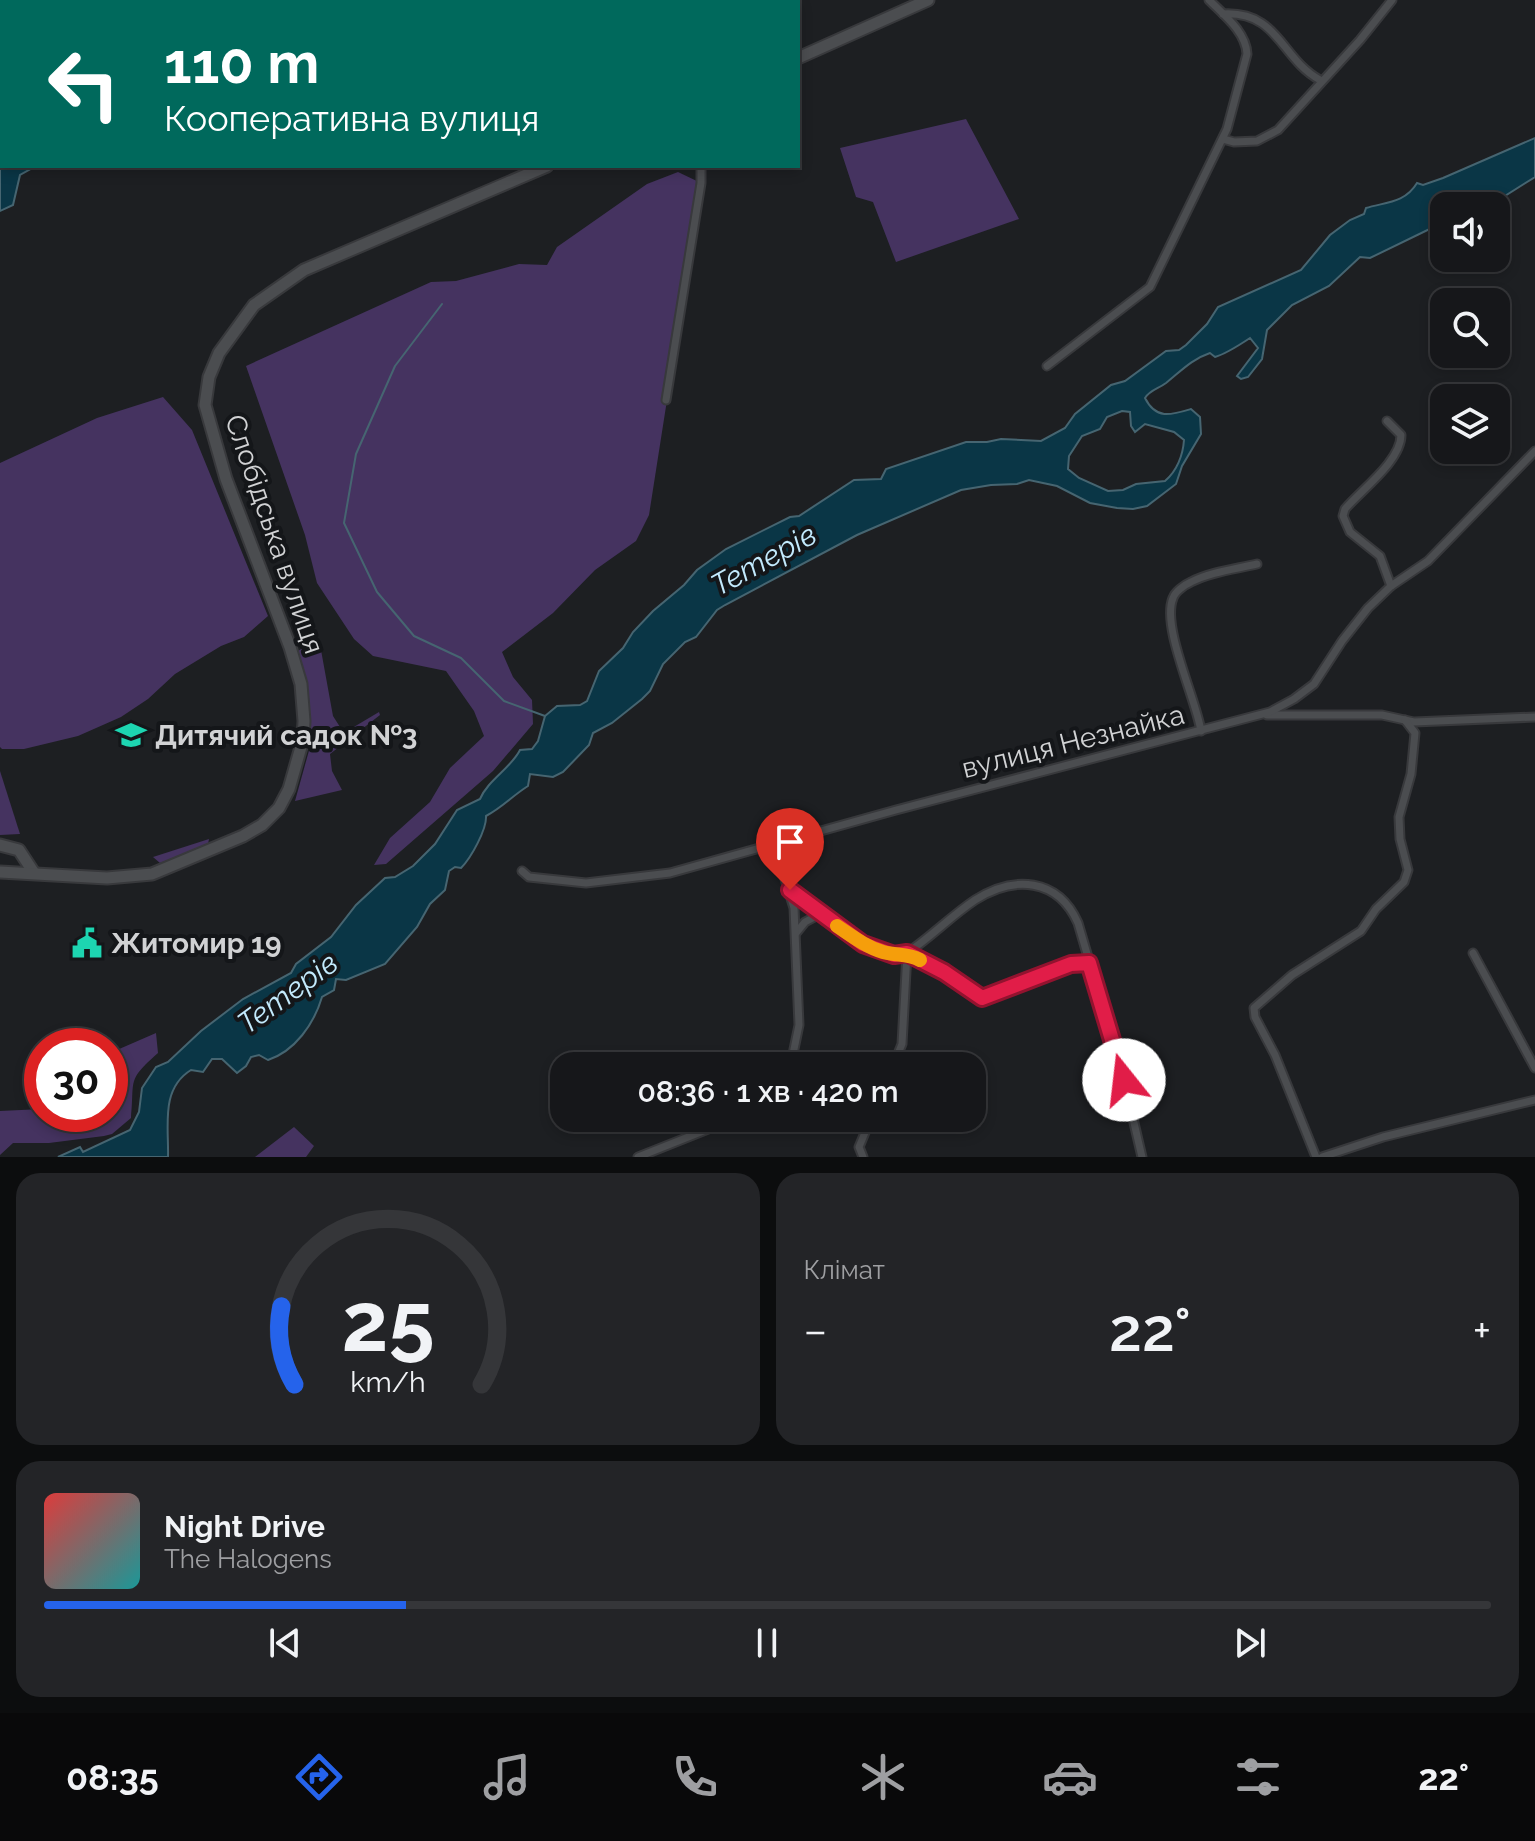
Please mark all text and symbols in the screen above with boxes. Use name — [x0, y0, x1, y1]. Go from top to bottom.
text: 110 m — [164, 30, 319, 96]
icon: left — [32, 32, 136, 136]
text: Кооперативна вулиця — [164, 97, 539, 139]
map controls — [1430, 192, 1510, 464]
button: sound — [1430, 192, 1510, 272]
button: search — [1430, 288, 1510, 368]
button: layers — [1430, 384, 1510, 464]
street label: Слобідська вулиця — [218, 410, 331, 658]
water label: Тетерів — [705, 516, 823, 603]
street label: вулиця Незнайка — [958, 698, 1188, 785]
school or university icon: Дитячий садок №3 — [114, 718, 148, 752]
place label: Дитячий садок №3 — [155, 719, 417, 752]
pin — [756, 808, 824, 890]
icon: arrive — [768, 820, 812, 864]
public building icon: Житомир 19 — [70, 926, 104, 960]
place label: Житомир 19 — [111, 927, 281, 960]
water label: Тетерів — [231, 945, 345, 1041]
speed limit sign: 30 — [24, 1028, 128, 1132]
position arrow — [1082, 1038, 1166, 1122]
text: 08:36 · 1 хв · 420 m — [637, 1074, 899, 1109]
text: Клімат — [804, 1255, 885, 1285]
text: 25 — [341, 1273, 434, 1370]
text: 22° — [1109, 1295, 1191, 1365]
text: − — [804, 1305, 827, 1356]
text: + — [1473, 1305, 1491, 1356]
text: km/h — [350, 1365, 425, 1399]
text: Night Drive — [164, 1509, 325, 1544]
text: The Halogens — [164, 1544, 332, 1574]
icon: previous — [263, 1621, 307, 1665]
icon: pause — [745, 1621, 789, 1665]
icon: next — [1228, 1621, 1272, 1665]
icon: directions — [291, 1749, 347, 1805]
icon: music — [479, 1749, 535, 1805]
icon: phone — [667, 1749, 723, 1805]
icon: climate — [855, 1749, 911, 1805]
icon: car — [1042, 1749, 1098, 1805]
icon: filters — [1230, 1749, 1286, 1805]
text: 08:35 — [66, 1756, 159, 1798]
text: 22° — [1418, 1756, 1469, 1798]

